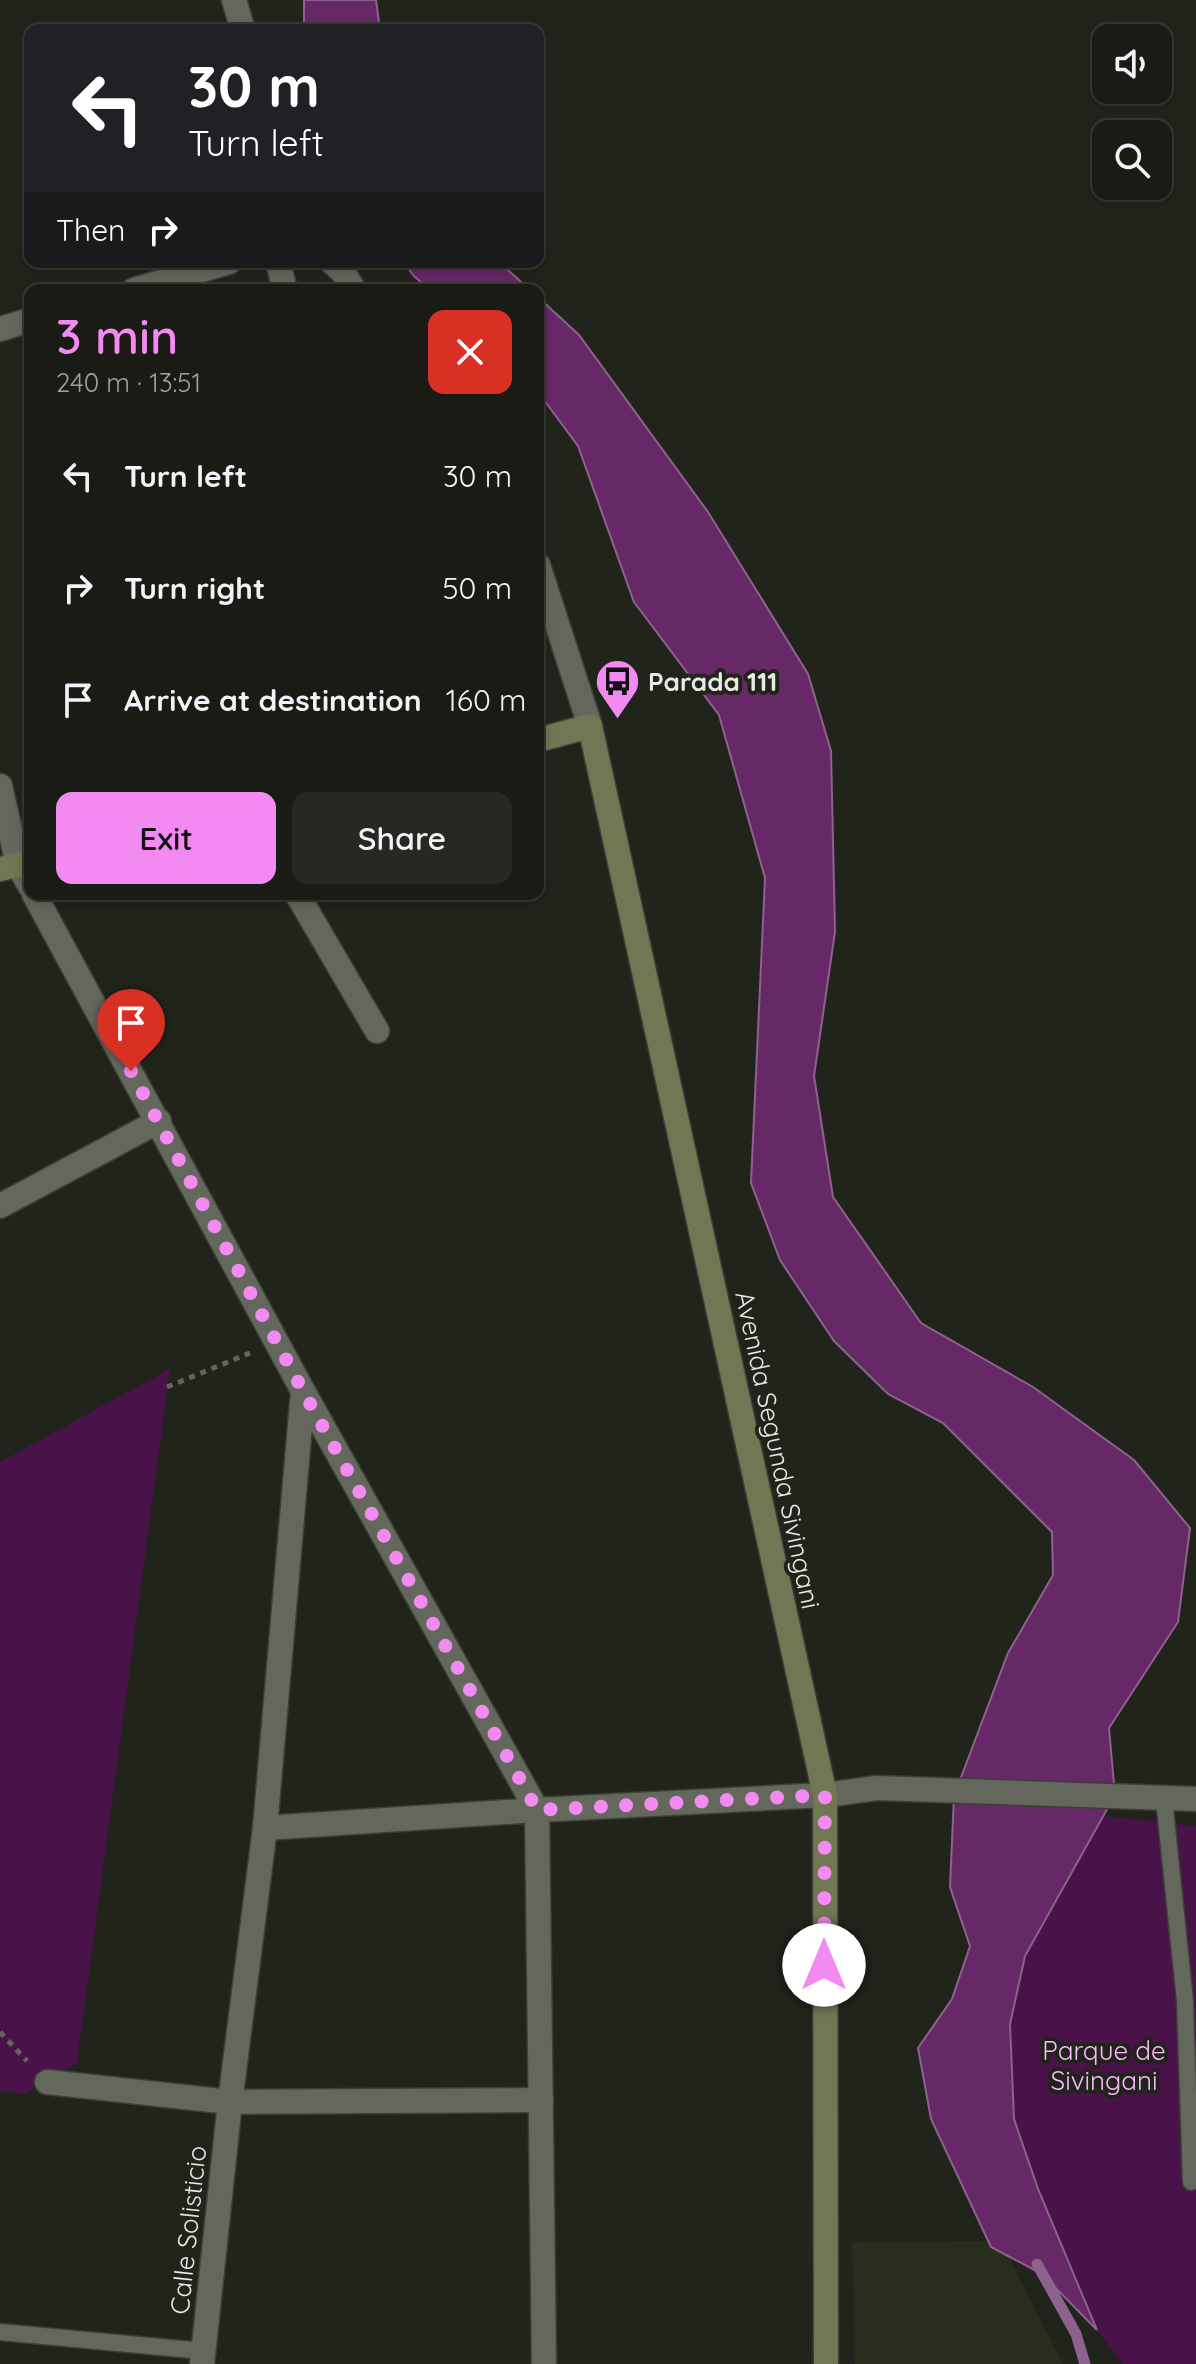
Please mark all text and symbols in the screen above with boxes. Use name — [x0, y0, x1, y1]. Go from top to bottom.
map controls — [1092, 24, 1172, 200]
button: sound — [1092, 24, 1172, 104]
text: 30 m — [188, 51, 320, 121]
icon: left — [56, 56, 160, 160]
text: Turn left — [188, 120, 324, 165]
button: search — [1092, 120, 1172, 200]
icon: right — [141, 208, 185, 252]
text: Then — [56, 211, 125, 249]
text: 3 min — [56, 306, 178, 366]
button: close — [428, 310, 512, 394]
text: 240 m · 13:51 — [56, 366, 201, 399]
icon: left — [56, 454, 100, 498]
text: Turn left — [124, 457, 247, 495]
text: 30 m — [443, 457, 512, 495]
icon: right — [56, 566, 100, 610]
text: Turn right — [124, 569, 265, 607]
text: 50 m — [442, 569, 512, 607]
bus stop icon: Parada 111 — [593, 657, 641, 720]
place label: Parada 111 — [648, 665, 777, 698]
icon: arrive — [56, 678, 100, 722]
text: Arrive at destination — [124, 681, 422, 719]
text: 160 m — [446, 681, 526, 719]
button: Exit — [56, 792, 276, 884]
button: Share — [292, 792, 512, 884]
pin — [97, 989, 165, 1071]
icon: arrive — [109, 1001, 153, 1045]
street label: Avenida Segunda Sivingani — [728, 1288, 828, 1612]
position arrow — [782, 1923, 866, 2007]
park label: Parque de Sivingani — [1042, 2034, 1166, 2097]
street label: Calle Solisticio — [163, 2144, 213, 2316]

